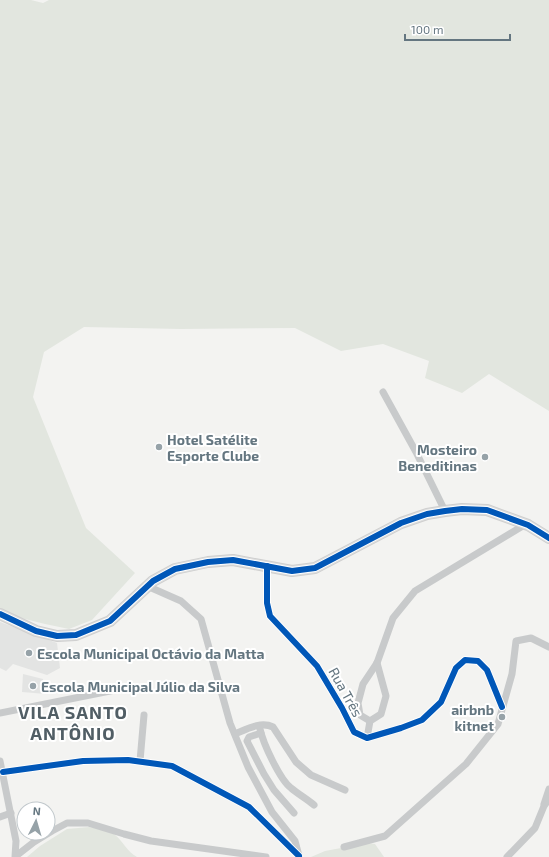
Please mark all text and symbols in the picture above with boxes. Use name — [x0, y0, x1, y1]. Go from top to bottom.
scale bar — [405, 16, 510, 42]
text: 100 m — [411, 22, 443, 36]
place label: Hotel Satélite Esporte Clube — [167, 431, 259, 464]
place label: Mosteiro Beneditinas — [398, 441, 477, 474]
marker: Hotel Satélite Esporte Clube — [154, 442, 164, 452]
marker: Mosteiro Beneditinas — [480, 452, 490, 462]
place label: Escola Municipal Octávio da Matta — [37, 645, 265, 662]
marker: Escola Municipal Octávio da Matta — [24, 648, 34, 658]
street label: Rua Três — [325, 664, 367, 720]
place label: Escola Municipal Júlio da Silva — [41, 678, 240, 695]
marker: Escola Municipal Júlio da Silva — [28, 681, 38, 691]
district label: VILA SANTO ANTÔNIO — [18, 701, 128, 744]
place label: airbnb kitnet — [451, 701, 494, 734]
marker: airbnb kitnet — [497, 712, 507, 722]
north arrow — [16, 801, 56, 841]
text: N — [32, 804, 41, 817]

